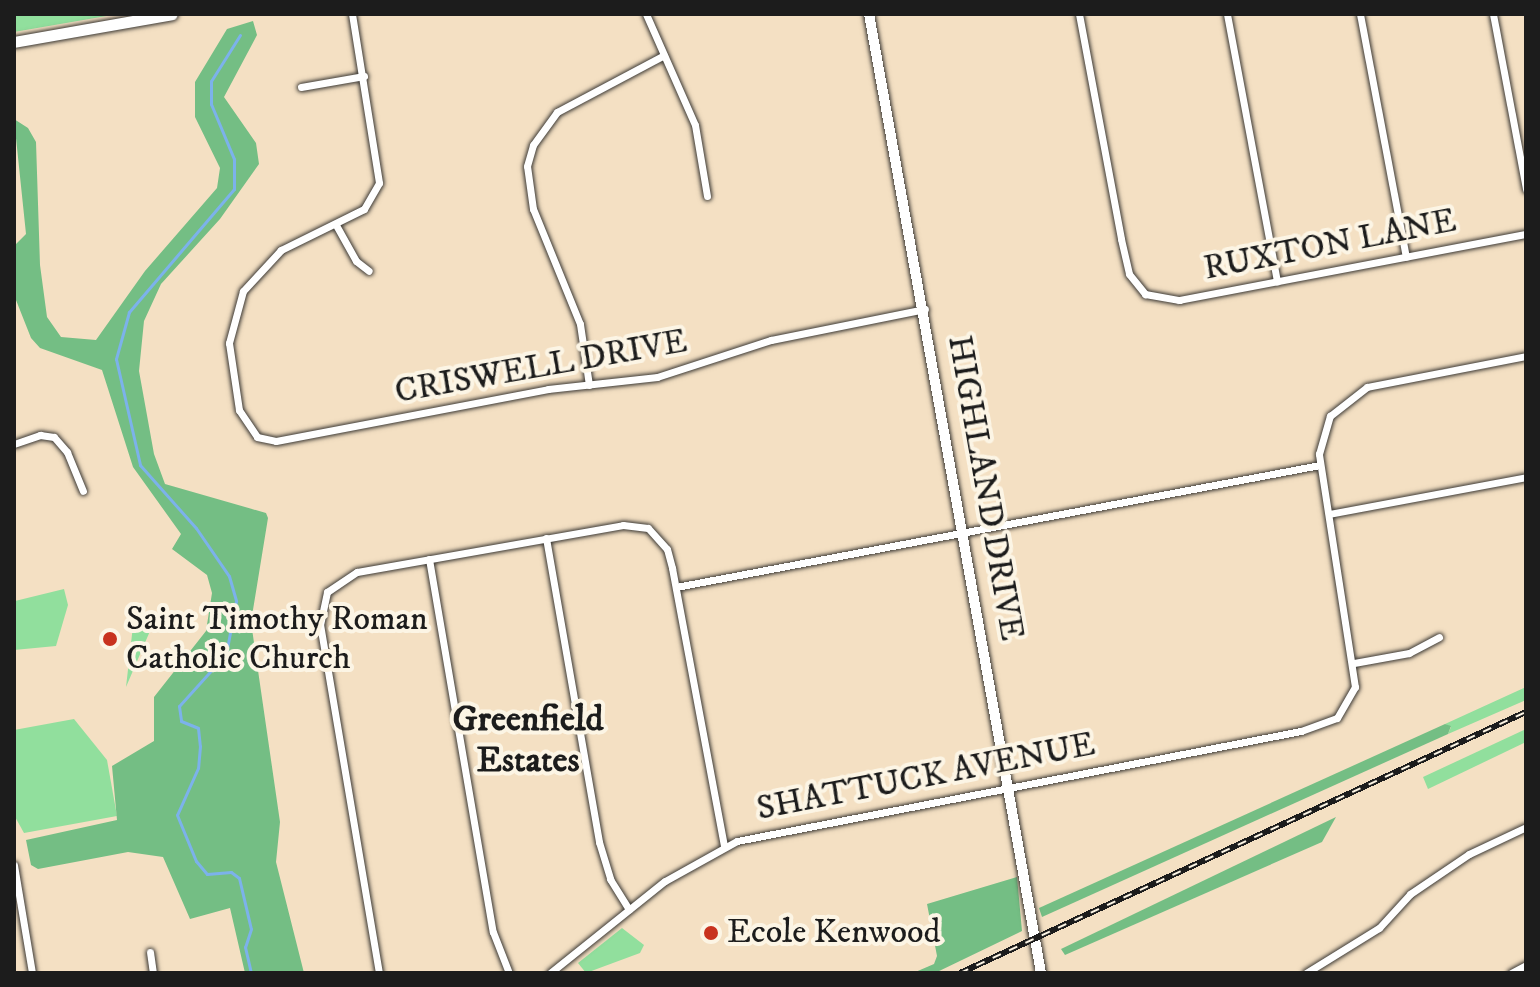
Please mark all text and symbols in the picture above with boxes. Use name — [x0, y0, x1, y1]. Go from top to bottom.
street label: RUXTON LANE — [1200, 201, 1460, 289]
street label: CRISWELL DRIVE — [392, 321, 690, 413]
street label: HIGHLAND DRIVE — [938, 332, 1032, 644]
place label: Saint Timothy Roman Catholic Church — [126, 599, 428, 678]
marker: Saint Timothy Roman Catholic Church — [101, 630, 119, 648]
district label: Greenfield Estates — [452, 697, 604, 782]
street label: SHATTUCK AVENUE — [753, 724, 1099, 830]
place label: Ecole Kenwood — [727, 913, 941, 953]
marker: Ecole Kenwood — [702, 924, 720, 942]

